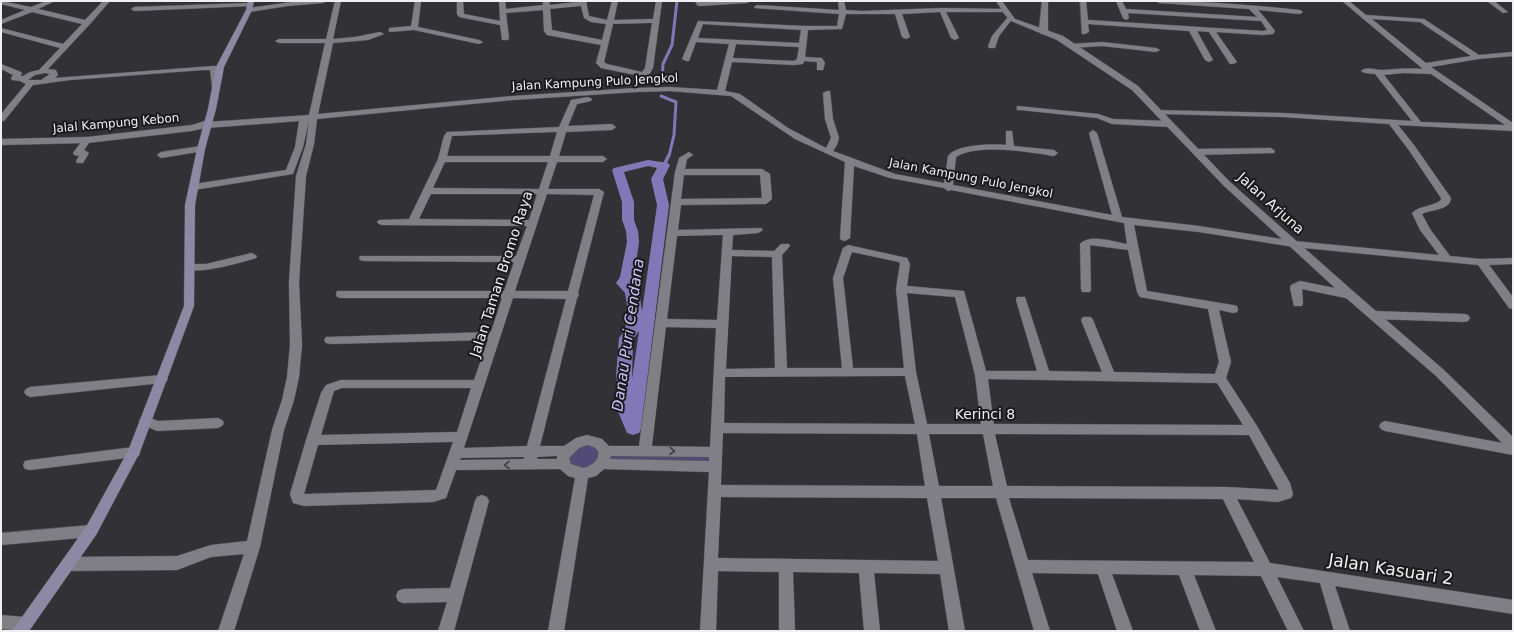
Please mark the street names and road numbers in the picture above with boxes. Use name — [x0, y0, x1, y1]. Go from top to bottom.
street label: Jalan Kampung Pulo Jengkol — [511, 71, 678, 93]
street label: Jalal Kampung Kebon — [51, 110, 180, 136]
street label: Jalan Kampung Pulo Jengkol — [887, 155, 1054, 201]
street label: Jalan Arjuna — [1234, 168, 1308, 237]
street label: Jalan Taman Bromo Raya — [466, 189, 535, 360]
street label: Kerinci 8 — [955, 406, 1015, 422]
street label: Jalan Kasuari 2 — [1326, 549, 1455, 589]

